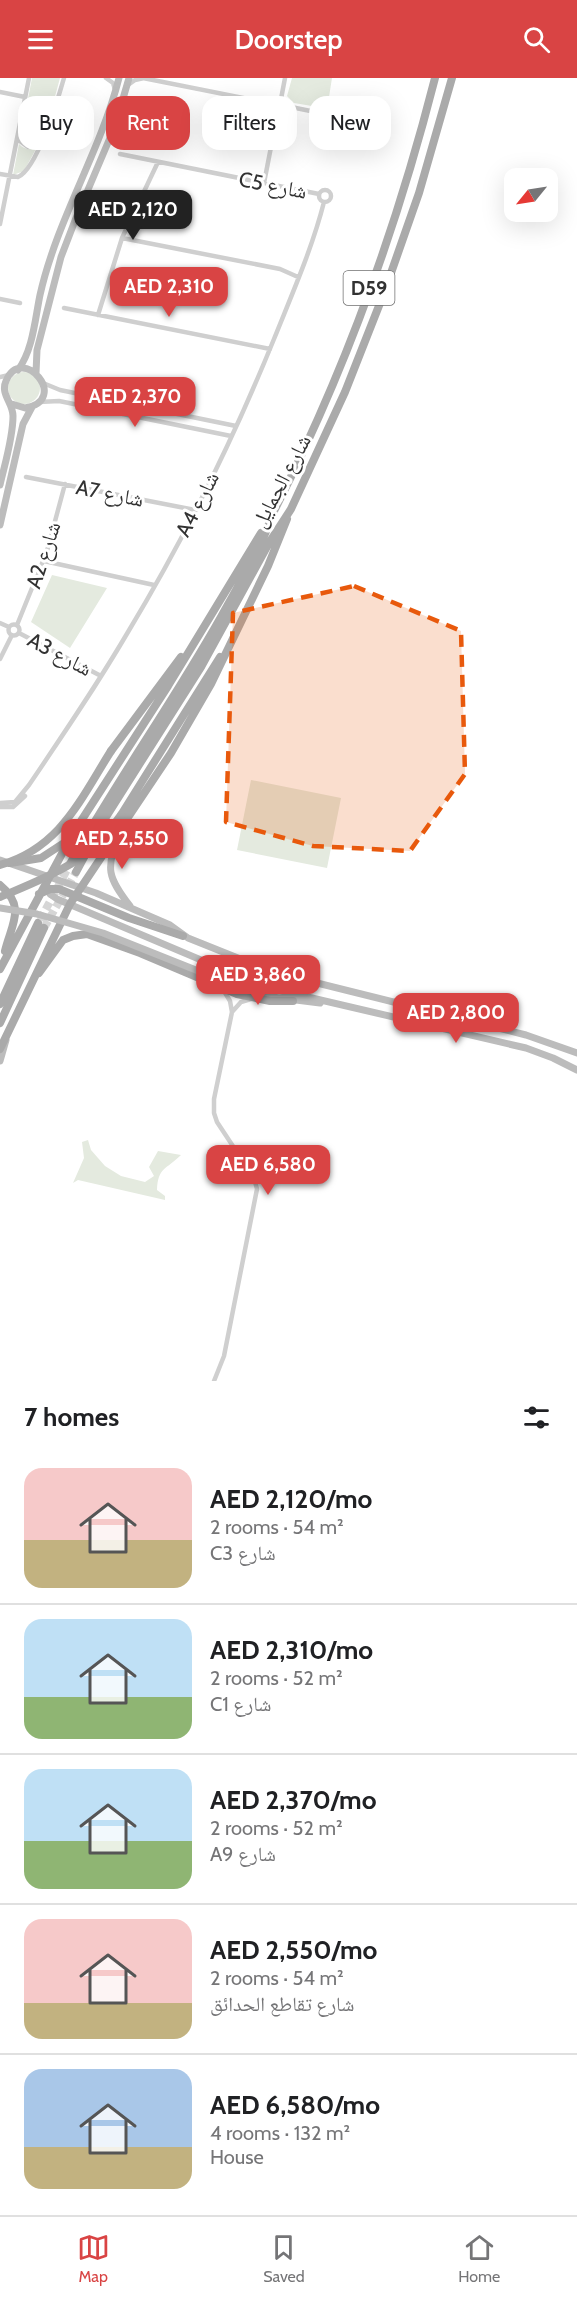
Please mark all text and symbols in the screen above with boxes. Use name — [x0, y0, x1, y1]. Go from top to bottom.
icon: menu — [24, 23, 57, 56]
text: Doorstep — [234, 23, 343, 56]
icon: search — [520, 23, 553, 56]
chip: Buy — [18, 96, 94, 150]
chip: Rent — [106, 96, 190, 150]
chip: Filters — [202, 96, 297, 150]
chip: New — [309, 96, 391, 150]
street label: C5 شارع — [237, 166, 309, 205]
north arrow — [504, 168, 558, 222]
map controls — [504, 168, 558, 222]
pin: AED 2,120 — [64, 190, 202, 241]
text: AED 2,120 — [88, 197, 178, 221]
pin: AED 2,310 — [100, 267, 238, 318]
road number: D59 — [344, 271, 394, 305]
text: AED 2,310 — [124, 274, 214, 298]
pin: AED 2,370 — [66, 377, 204, 428]
text: AED 2,370 — [89, 384, 181, 408]
street label: شارع الجمايل — [246, 430, 317, 532]
street label: A4 شارع — [170, 467, 225, 541]
street label: A7 شارع — [74, 474, 146, 513]
street label: A2 شارع — [21, 519, 66, 592]
street label: A3 شارع — [23, 627, 96, 682]
pin: AED 2,550 — [53, 819, 191, 870]
text: AED 2,550 — [75, 826, 169, 850]
pin: AED 3,860 — [189, 955, 327, 1006]
text: AED 3,860 — [210, 962, 306, 986]
pin: AED 2,800 — [387, 993, 525, 1044]
text: AED 2,800 — [407, 1000, 505, 1024]
pin: AED 6,580 — [199, 1145, 337, 1196]
text: AED 6,580 — [220, 1152, 316, 1176]
text: 7 homes — [24, 1401, 119, 1433]
icon: filters — [520, 1401, 553, 1434]
text: AED 2,120/mo — [210, 1483, 372, 1515]
icon: home — [72, 1492, 144, 1564]
text: 2 rooms · 54 m² — [210, 1515, 344, 1539]
text: C3 شارع — [210, 1541, 276, 1565]
text: AED 2,310/mo — [210, 1634, 373, 1666]
icon: home — [72, 1643, 144, 1715]
text: 2 rooms · 52 m² — [210, 1666, 343, 1690]
text: C1 شارع — [210, 1692, 271, 1716]
text: AED 2,370/mo — [210, 1784, 377, 1816]
icon: home — [72, 1793, 144, 1865]
text: 2 rooms · 52 m² — [210, 1816, 343, 1840]
text: A9 شارع — [210, 1842, 276, 1866]
text: AED 2,550/mo — [210, 1934, 377, 1966]
icon: home — [72, 1943, 144, 2015]
text: 2 rooms · 54 m² — [210, 1966, 344, 1990]
text: شارع تقاطع الحدائق — [210, 1992, 354, 2016]
text: AED 6,580/mo — [210, 2089, 380, 2121]
icon: home — [72, 2093, 144, 2165]
text: 4 rooms · 132 m² — [210, 2121, 350, 2145]
text: House — [210, 2145, 264, 2169]
tab: Map — [77, 2231, 110, 2286]
tab: Saved — [263, 2231, 305, 2286]
tab: Home — [458, 2231, 500, 2286]

